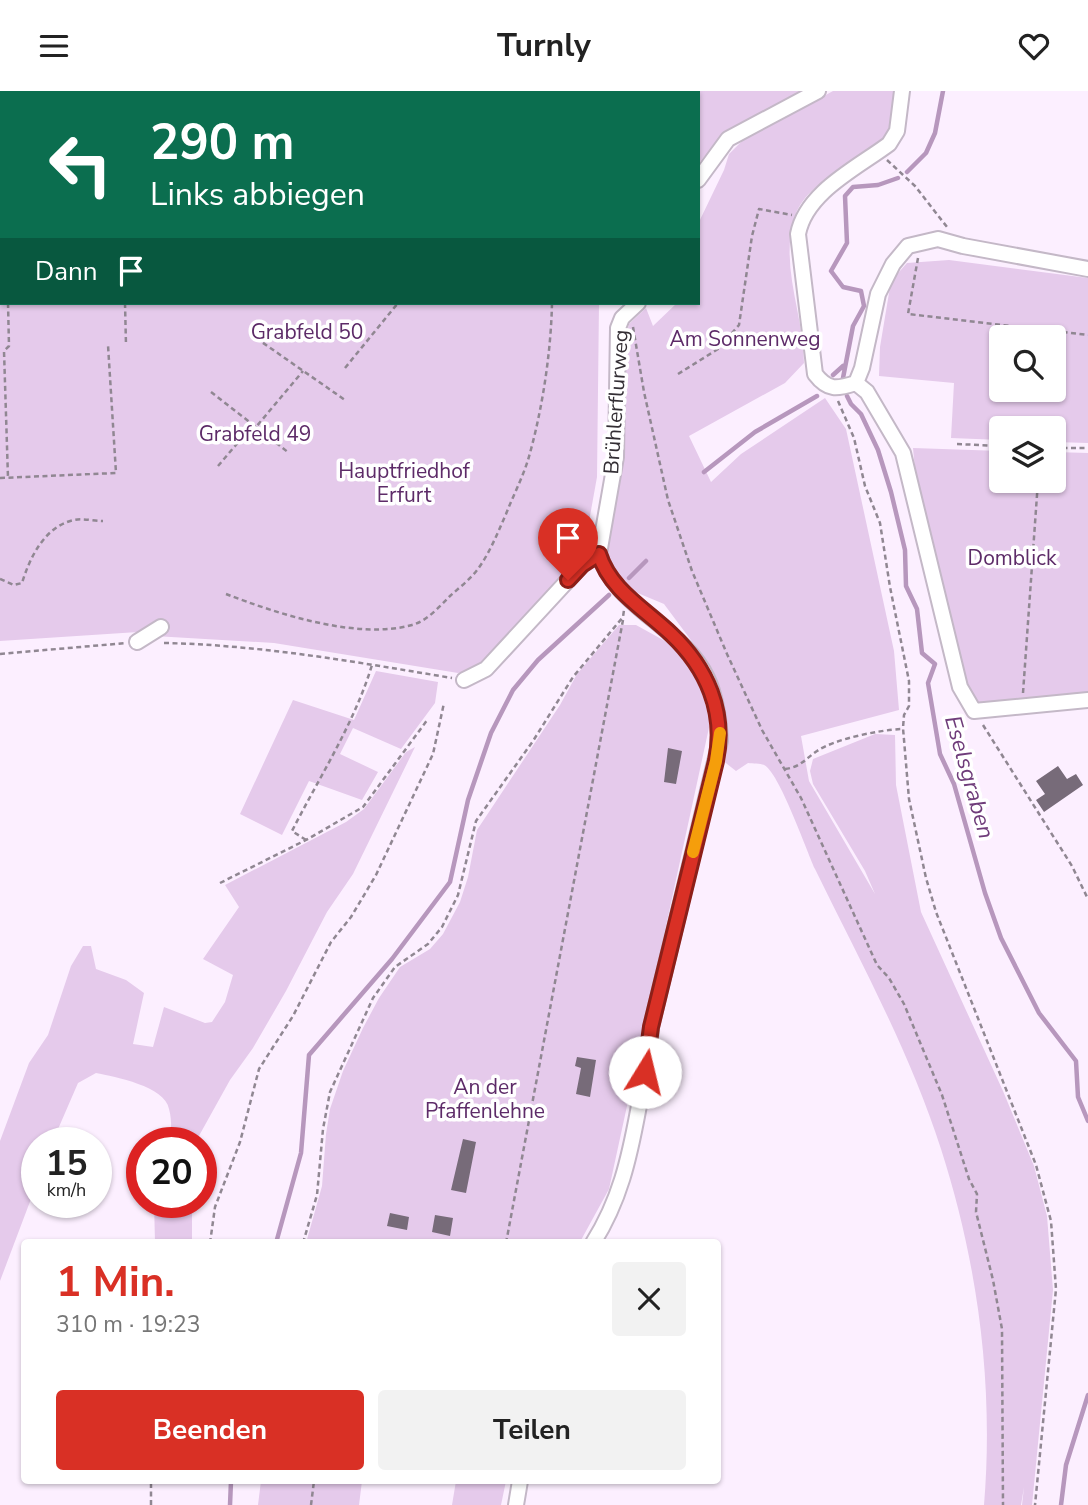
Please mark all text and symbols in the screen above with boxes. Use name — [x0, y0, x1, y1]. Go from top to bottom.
text: Turnly — [497, 24, 591, 67]
icon: menu — [35, 27, 73, 65]
icon: heart — [1015, 27, 1053, 65]
text: 290 m — [150, 109, 294, 176]
icon: left — [35, 119, 126, 210]
text: Links abbiegen — [150, 173, 365, 216]
icon: arrive — [112, 252, 150, 290]
text: Dann — [35, 254, 98, 289]
park label: Grabfeld 50 — [251, 318, 363, 346]
park label: Am Sonnenweg — [669, 325, 821, 353]
map controls — [989, 325, 1066, 493]
button: search — [989, 325, 1066, 402]
street label: Brühlerflurweg — [597, 329, 635, 475]
button: layers — [989, 416, 1066, 493]
park label: Grabfeld 49 — [199, 420, 311, 448]
park label: Hauptfriedhof Erfurt — [338, 457, 471, 509]
pin — [538, 508, 598, 580]
icon: arrive — [549, 519, 587, 557]
park label: Domblick — [968, 544, 1057, 572]
water label: Eselsgraben — [937, 712, 1002, 842]
position arrow — [608, 1035, 682, 1109]
park label: An der Pfaffenlehne — [425, 1073, 545, 1125]
speed limit sign: 20 — [126, 1127, 217, 1218]
text: 15 — [45, 1140, 88, 1187]
text: km/h — [47, 1178, 86, 1202]
text: 1 Min. — [56, 1254, 175, 1311]
button: close — [612, 1262, 686, 1336]
text: 310 m · 19:23 — [56, 1309, 201, 1340]
button: Beenden — [56, 1390, 364, 1470]
button: Teilen — [378, 1390, 686, 1470]

